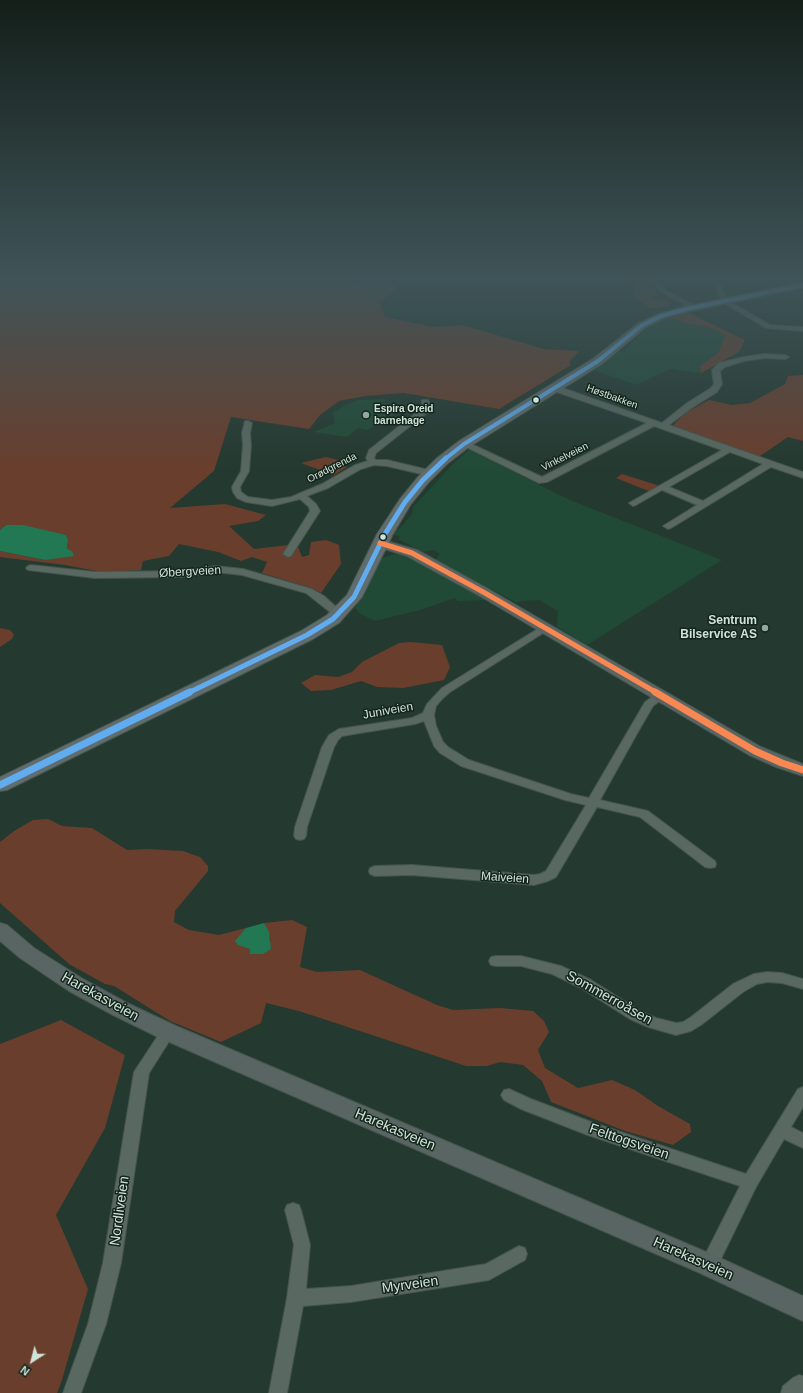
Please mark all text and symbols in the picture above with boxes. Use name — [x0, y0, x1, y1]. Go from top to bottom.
street label: Høstbakken — [585, 382, 639, 412]
unlabelled marker — [531, 395, 541, 405]
place label: Espira Oreid barnehage — [374, 403, 433, 426]
marker: Espira Oreid barnehage — [361, 410, 371, 420]
street label: Vinkelveien — [540, 440, 590, 474]
street label: Orødgrenda — [305, 450, 359, 486]
unlabelled marker — [378, 532, 388, 542]
street label: Øbergveien — [159, 563, 221, 581]
place label: Sentrum Bilservice AS — [680, 614, 757, 642]
marker: Sentrum Bilservice AS — [760, 623, 770, 633]
street label: Juniveien — [362, 700, 414, 722]
street label: Maiveien — [481, 869, 529, 887]
street label: Sommerroåsen — [563, 967, 655, 1029]
street label: Harekasveien — [58, 969, 142, 1025]
street label: Harekasveien — [352, 1106, 438, 1154]
street label: Felttogsveien — [587, 1121, 671, 1163]
street label: Nordliveien — [107, 1175, 133, 1247]
street label: Harekasveien — [650, 1234, 736, 1284]
street label: Myrveien — [381, 1273, 439, 1297]
north arrow — [12, 1341, 52, 1381]
text: N — [18, 1364, 32, 1378]

